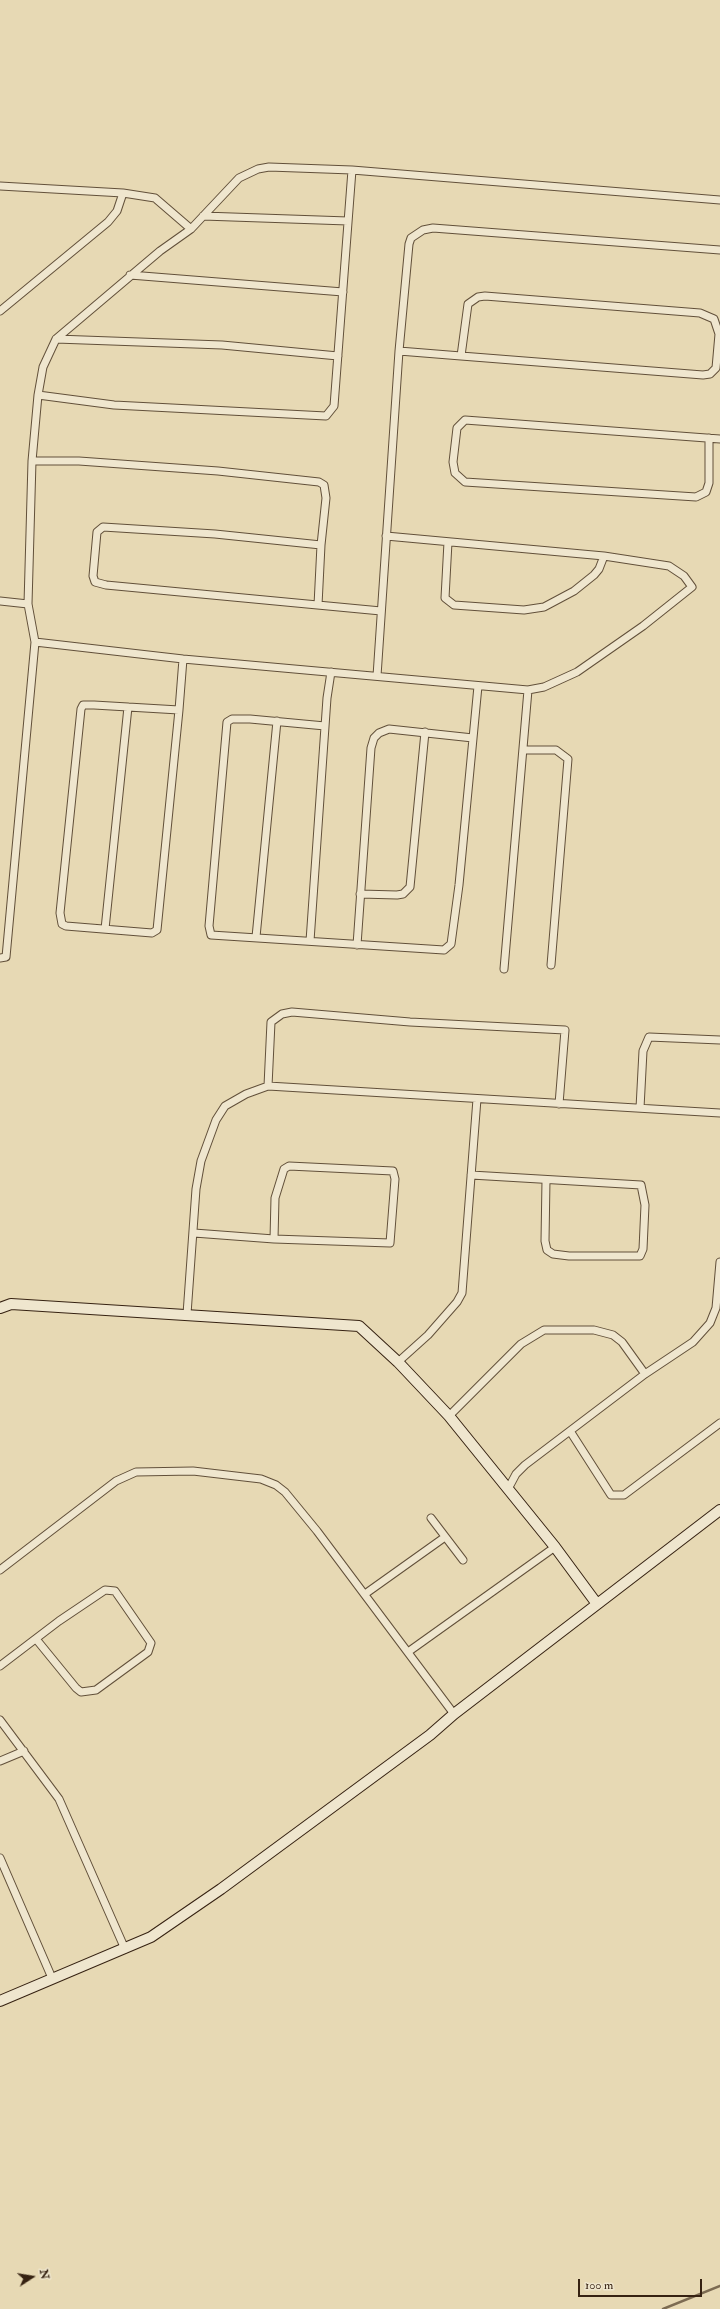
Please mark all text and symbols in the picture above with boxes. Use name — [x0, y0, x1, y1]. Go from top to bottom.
north arrow — [12, 2257, 52, 2297]
text: N — [37, 2268, 52, 2281]
scale bar — [580, 2271, 704, 2297]
text: 100 m — [585, 2278, 613, 2293]

